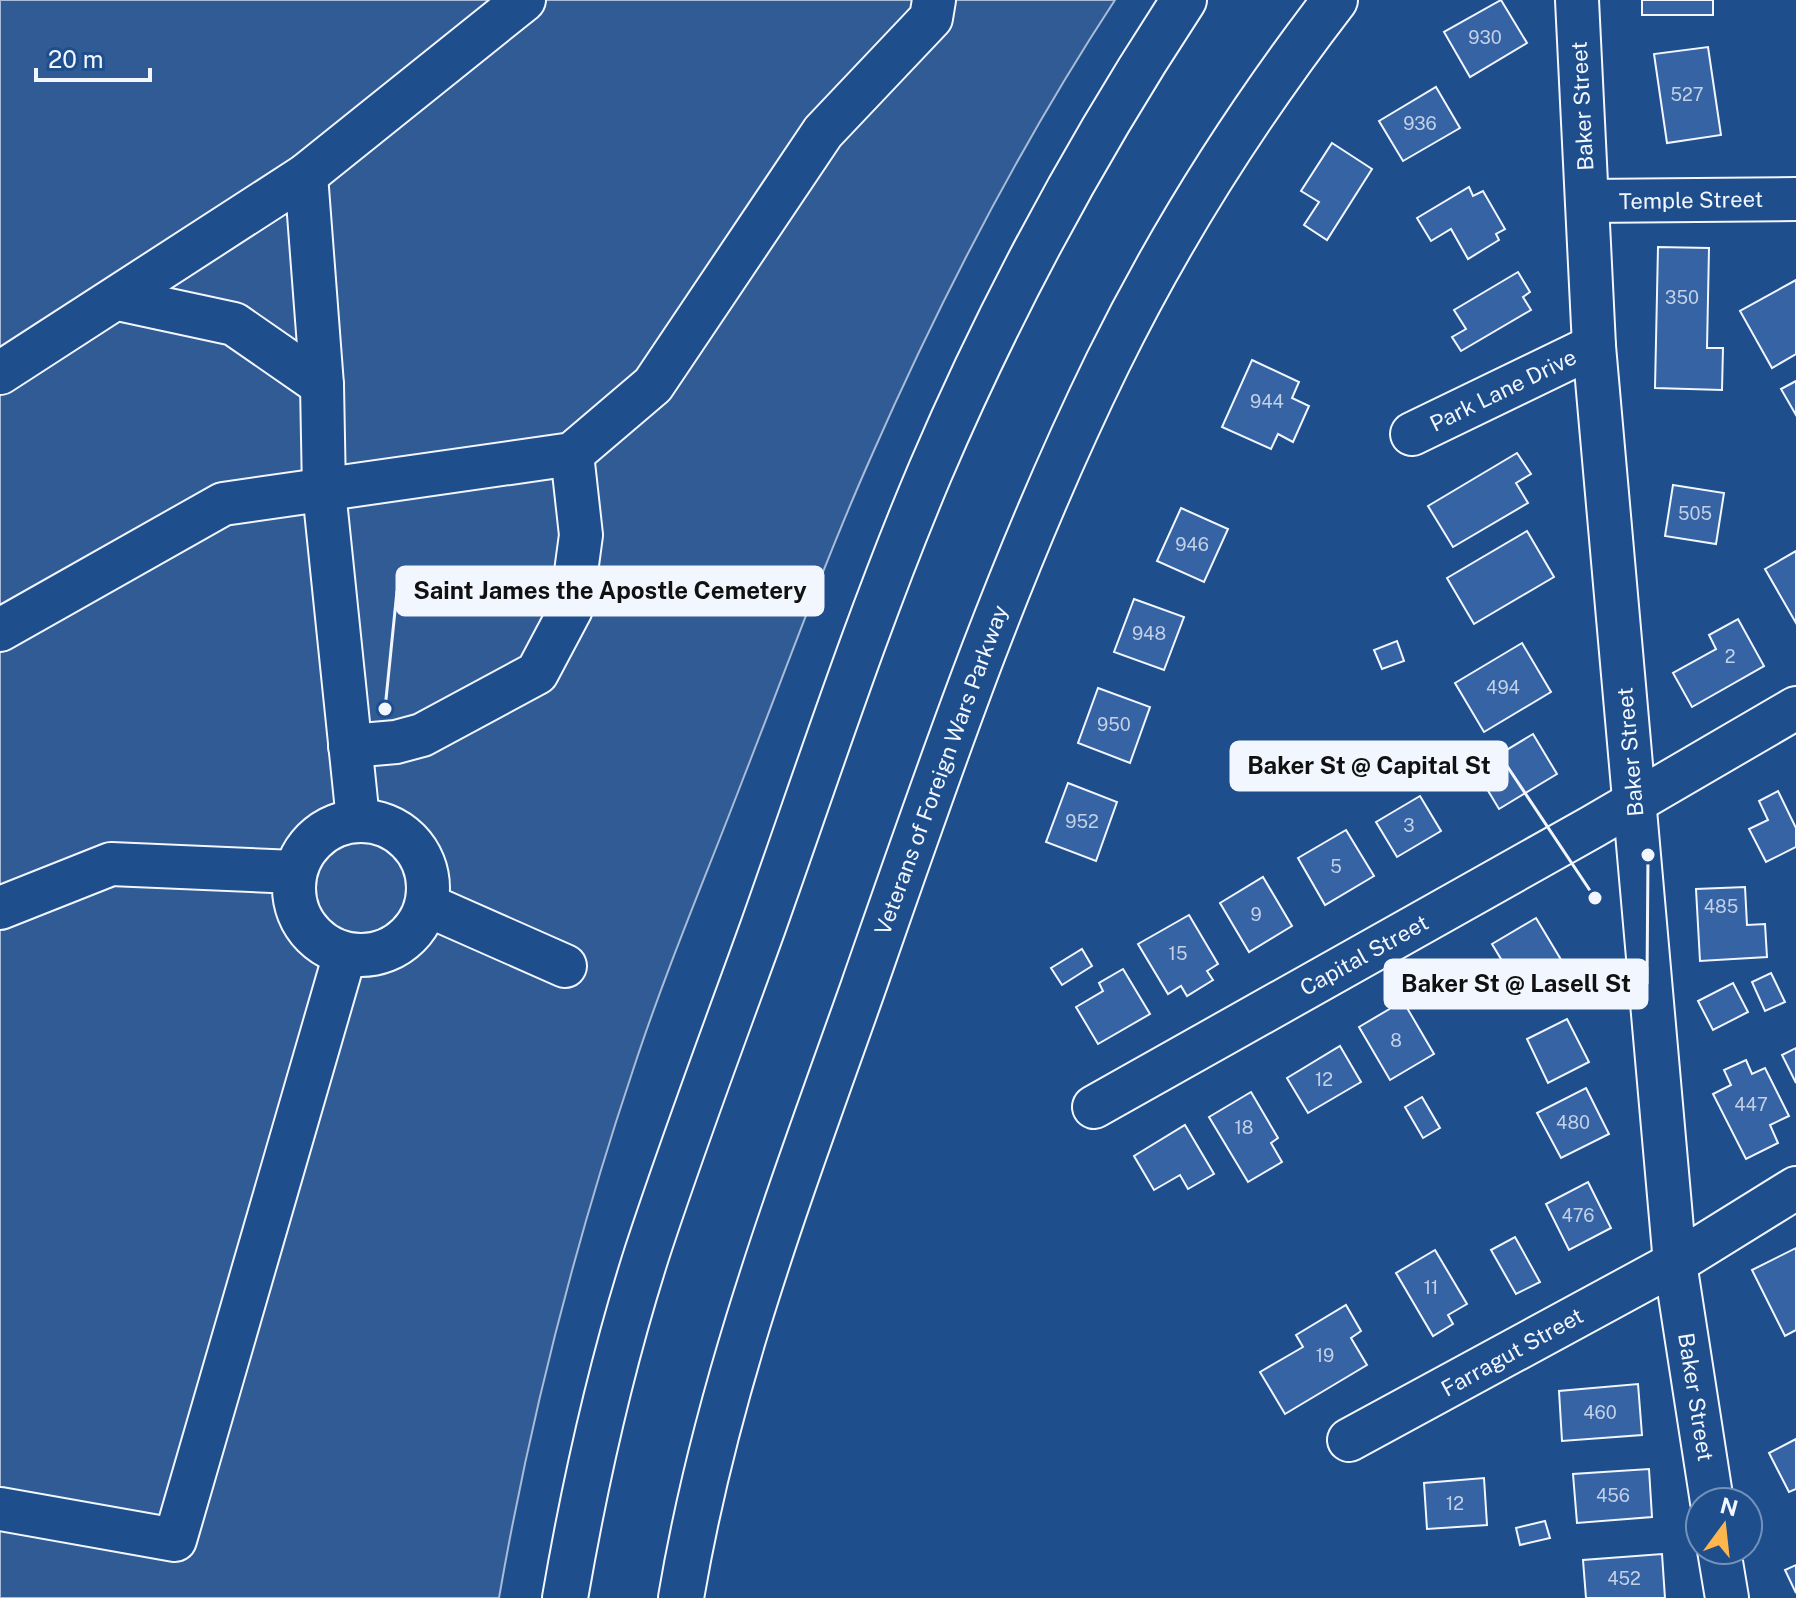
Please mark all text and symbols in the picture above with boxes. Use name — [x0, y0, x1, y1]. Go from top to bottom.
house number: 930 — [1468, 27, 1502, 48]
scale bar — [36, 32, 150, 82]
street label: Baker Street — [1566, 41, 1598, 171]
text: 20 m — [48, 45, 104, 73]
house number: 527 — [1670, 84, 1704, 105]
house number: 936 — [1403, 113, 1437, 134]
street label: Temple Street — [1619, 186, 1763, 214]
house number: 350 — [1665, 287, 1699, 308]
street label: Park Lane Drive — [1425, 343, 1581, 437]
house number: 944 — [1250, 391, 1284, 412]
house number: 505 — [1678, 503, 1712, 524]
house number: 946 — [1175, 534, 1209, 555]
callout: Saint James the Apostle Cemetery — [397, 567, 823, 615]
text: Saint James the Apostle Cemetery — [413, 576, 807, 604]
street label: Veterans of Foreign Wars Parkway — [869, 601, 1013, 938]
house number: 948 — [1132, 623, 1166, 644]
house number: 2 — [1725, 646, 1735, 667]
house number: 494 — [1486, 677, 1520, 698]
street label: Baker Street — [1611, 686, 1649, 818]
house number: 950 — [1097, 714, 1131, 735]
callout: Baker St @ Capital St — [1231, 742, 1507, 790]
text: Baker St @ Capital St — [1247, 751, 1491, 779]
house number: 952 — [1065, 811, 1099, 832]
house number: 3 — [1403, 815, 1415, 836]
house number: 5 — [1330, 856, 1342, 877]
house number: 485 — [1704, 896, 1738, 917]
house number: 9 — [1250, 904, 1262, 925]
street label: Capital Street — [1295, 909, 1433, 1001]
house number: 15 — [1169, 943, 1187, 964]
callout: Baker St @ Lasell St — [1385, 960, 1647, 1008]
text: Baker St @ Lasell St — [1401, 969, 1631, 997]
house number: 8 — [1390, 1030, 1402, 1051]
house number: 12 — [1315, 1069, 1333, 1090]
house number: 447 — [1734, 1094, 1768, 1115]
house number: 480 — [1556, 1112, 1590, 1133]
house number: 18 — [1235, 1117, 1253, 1138]
house number: 476 — [1562, 1205, 1594, 1226]
house number: 11 — [1424, 1277, 1438, 1298]
street label: Farragut Street — [1436, 1302, 1588, 1402]
street label: Baker Street — [1673, 1331, 1719, 1463]
house number: 19 — [1316, 1345, 1334, 1366]
house number: 460 — [1583, 1402, 1617, 1423]
house number: 456 — [1596, 1485, 1630, 1506]
north arrow — [1684, 1486, 1764, 1566]
text: N — [1717, 1492, 1741, 1521]
house number: 12 — [1446, 1493, 1464, 1514]
house number: 452 — [1607, 1568, 1641, 1589]

